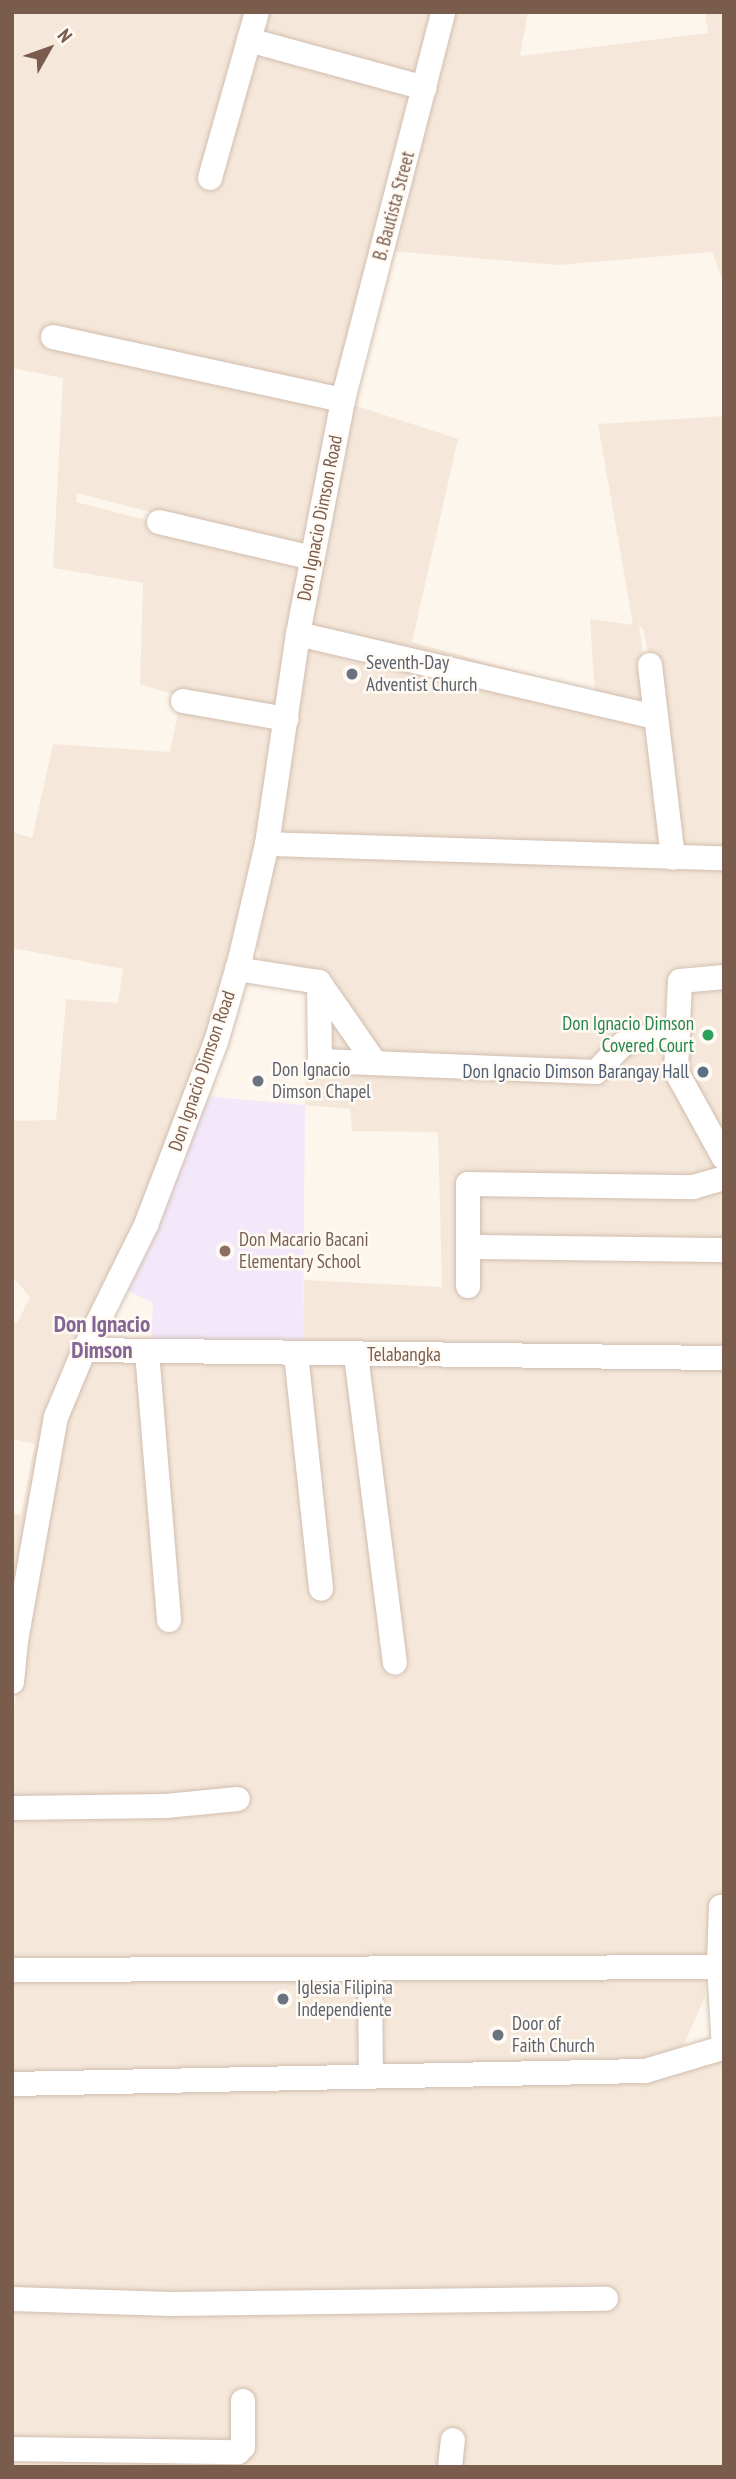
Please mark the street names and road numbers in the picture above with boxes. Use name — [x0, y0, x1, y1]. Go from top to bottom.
street label: B. Bautista Street — [368, 148, 420, 264]
street label: Don Ignacio Dimson Road — [293, 433, 347, 603]
street label: Don Ignacio Dimson Road — [164, 988, 240, 1154]
street label: Telabangka — [367, 1344, 441, 1366]

